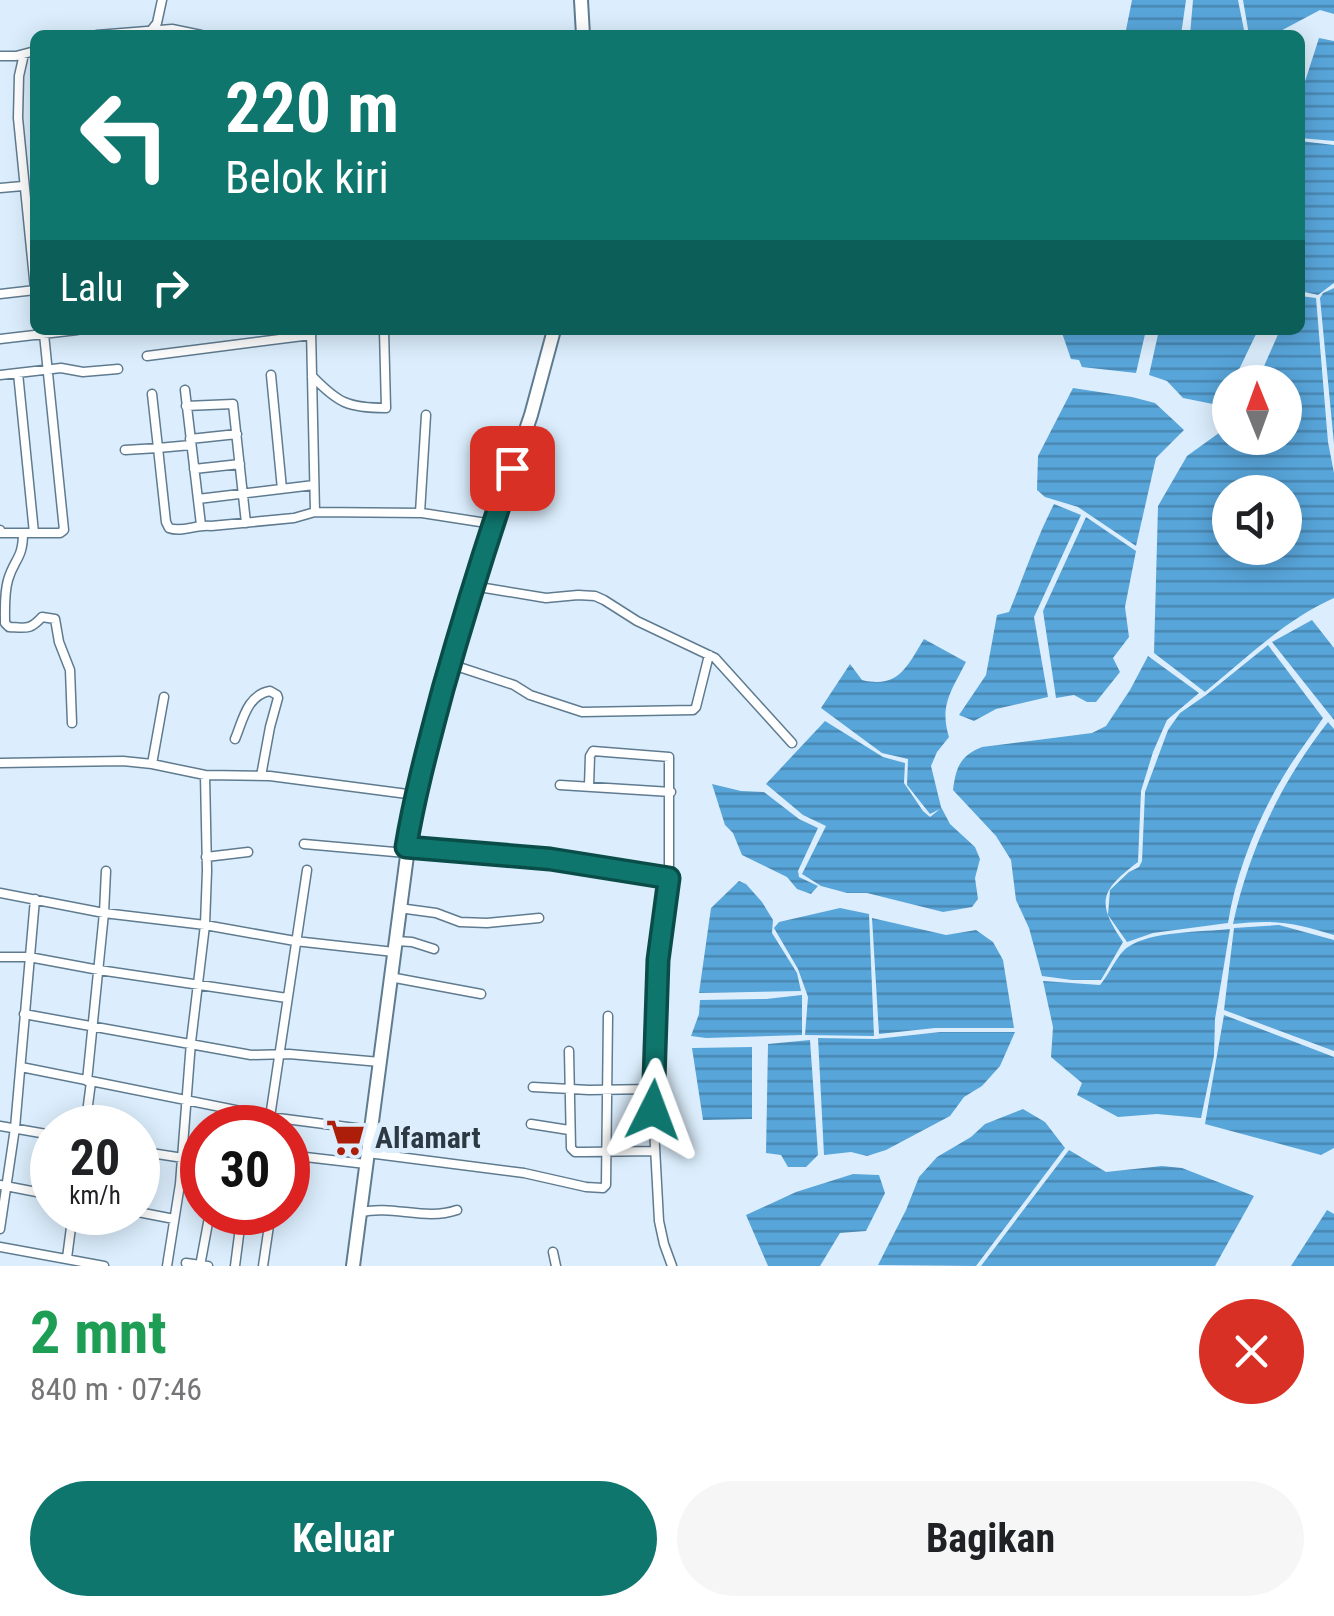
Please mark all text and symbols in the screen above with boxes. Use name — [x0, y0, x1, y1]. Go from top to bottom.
text: 220 m — [225, 67, 399, 149]
icon: left — [60, 70, 190, 200]
text: Belok kiri — [225, 151, 389, 204]
icon: right — [143, 260, 198, 315]
text: Lalu — [60, 266, 123, 310]
north arrow — [1212, 365, 1302, 455]
map controls — [1212, 365, 1302, 565]
pin — [470, 426, 555, 511]
icon: arrive — [485, 441, 540, 496]
button: sound — [1212, 475, 1302, 565]
position arrow — [601, 1058, 705, 1162]
speed limit sign: 30 — [180, 1105, 310, 1235]
supermarket icon: Alfamart — [324, 1117, 366, 1159]
place label: Alfamart — [375, 1120, 481, 1155]
text: 20 — [70, 1129, 120, 1187]
text: km/h — [69, 1181, 121, 1210]
text: 2 mnt — [30, 1297, 167, 1368]
button: close — [1199, 1299, 1304, 1404]
text: 840 m · 07:46 — [30, 1370, 202, 1408]
button: Keluar — [30, 1481, 657, 1596]
button: Bagikan — [677, 1481, 1304, 1596]

